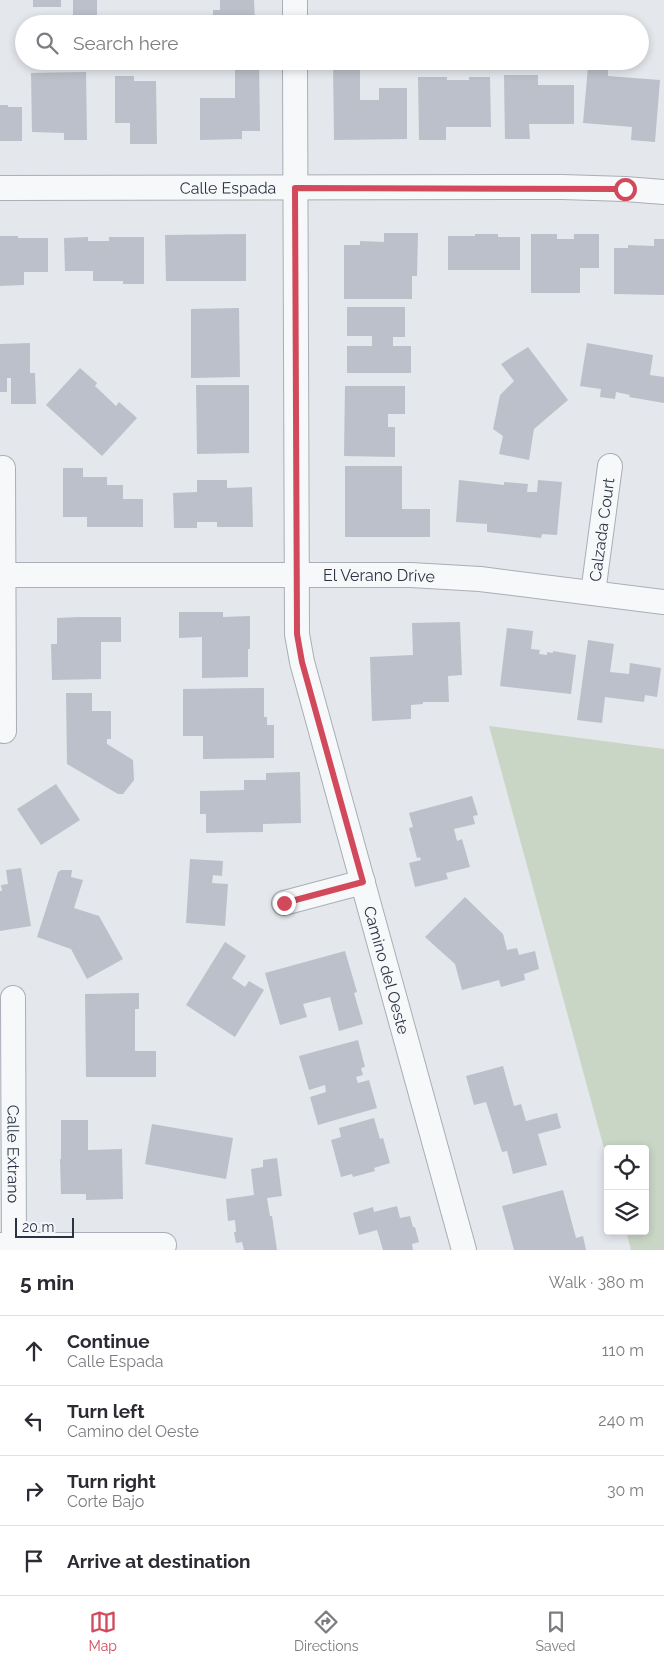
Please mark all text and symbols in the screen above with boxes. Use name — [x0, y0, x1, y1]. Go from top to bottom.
search box — [15, 15, 649, 70]
icon: search — [33, 29, 61, 57]
text: Search here — [73, 32, 179, 54]
route start — [614, 178, 637, 201]
street label: Calle Espada — [180, 179, 276, 198]
street label: Calzada Court — [586, 476, 618, 583]
street label: El Verano Drive — [323, 566, 435, 586]
route end — [273, 892, 296, 915]
street label: Camino del Oeste — [360, 904, 413, 1036]
street label: Calle Extrano — [3, 1105, 23, 1203]
map controls — [604, 1145, 649, 1235]
button: locate — [604, 1145, 649, 1190]
button: layers — [604, 1190, 649, 1235]
scale bar — [15, 1215, 74, 1238]
text: 20 m — [22, 1219, 54, 1235]
text: 5 min — [20, 1270, 74, 1295]
text: Walk · 380 m — [549, 1273, 644, 1292]
text: Continue — [67, 1330, 150, 1352]
icon: ahead — [20, 1337, 48, 1365]
text: 110 m — [602, 1341, 644, 1360]
text: Calle Espada — [67, 1352, 164, 1371]
text: Turn left — [67, 1400, 144, 1422]
icon: left — [20, 1407, 48, 1435]
text: 240 m — [598, 1411, 644, 1430]
text: Camino del Oeste — [67, 1422, 199, 1441]
text: Turn right — [67, 1470, 156, 1492]
icon: right — [20, 1477, 48, 1505]
text: 30 m — [607, 1481, 644, 1500]
text: Corte Bajo — [67, 1492, 144, 1511]
icon: arrive — [20, 1547, 48, 1575]
text: Arrive at destination — [67, 1550, 251, 1572]
tab: Map — [88, 1608, 117, 1654]
tab: Directions — [294, 1608, 359, 1654]
tab: Saved — [535, 1608, 576, 1654]

